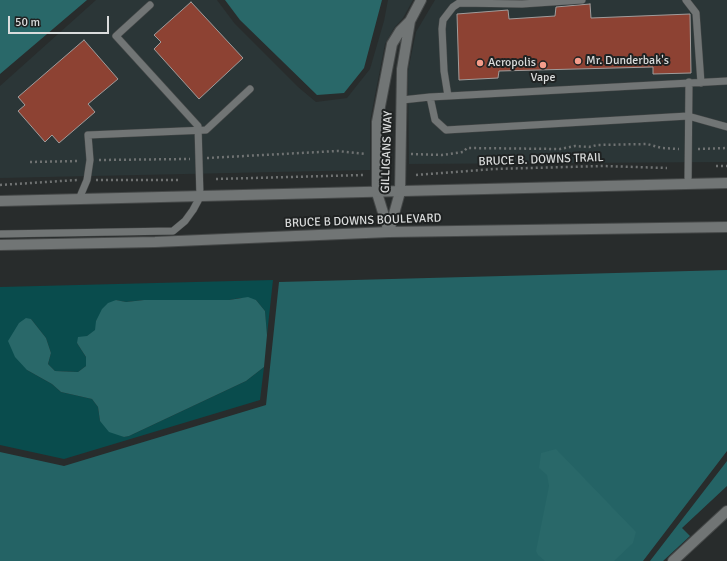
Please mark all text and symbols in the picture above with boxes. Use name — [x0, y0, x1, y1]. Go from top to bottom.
scale bar — [10, 8, 111, 34]
text: 50 m — [15, 15, 40, 30]
place label: Mr. Dunderbak's — [586, 54, 669, 68]
place label: Acropolis — [488, 56, 536, 70]
marker: Mr. Dunderbak's — [573, 56, 583, 66]
marker: Acropolis — [475, 58, 485, 68]
marker: Vape — [538, 60, 548, 70]
place label: Vape — [531, 71, 555, 85]
street label: GILLIGANS WAY — [378, 111, 396, 193]
street label: BRUCE B. DOWNS TRAIL — [478, 151, 604, 169]
street label: BRUCE B DOWNS BOULEVARD — [284, 211, 442, 231]

